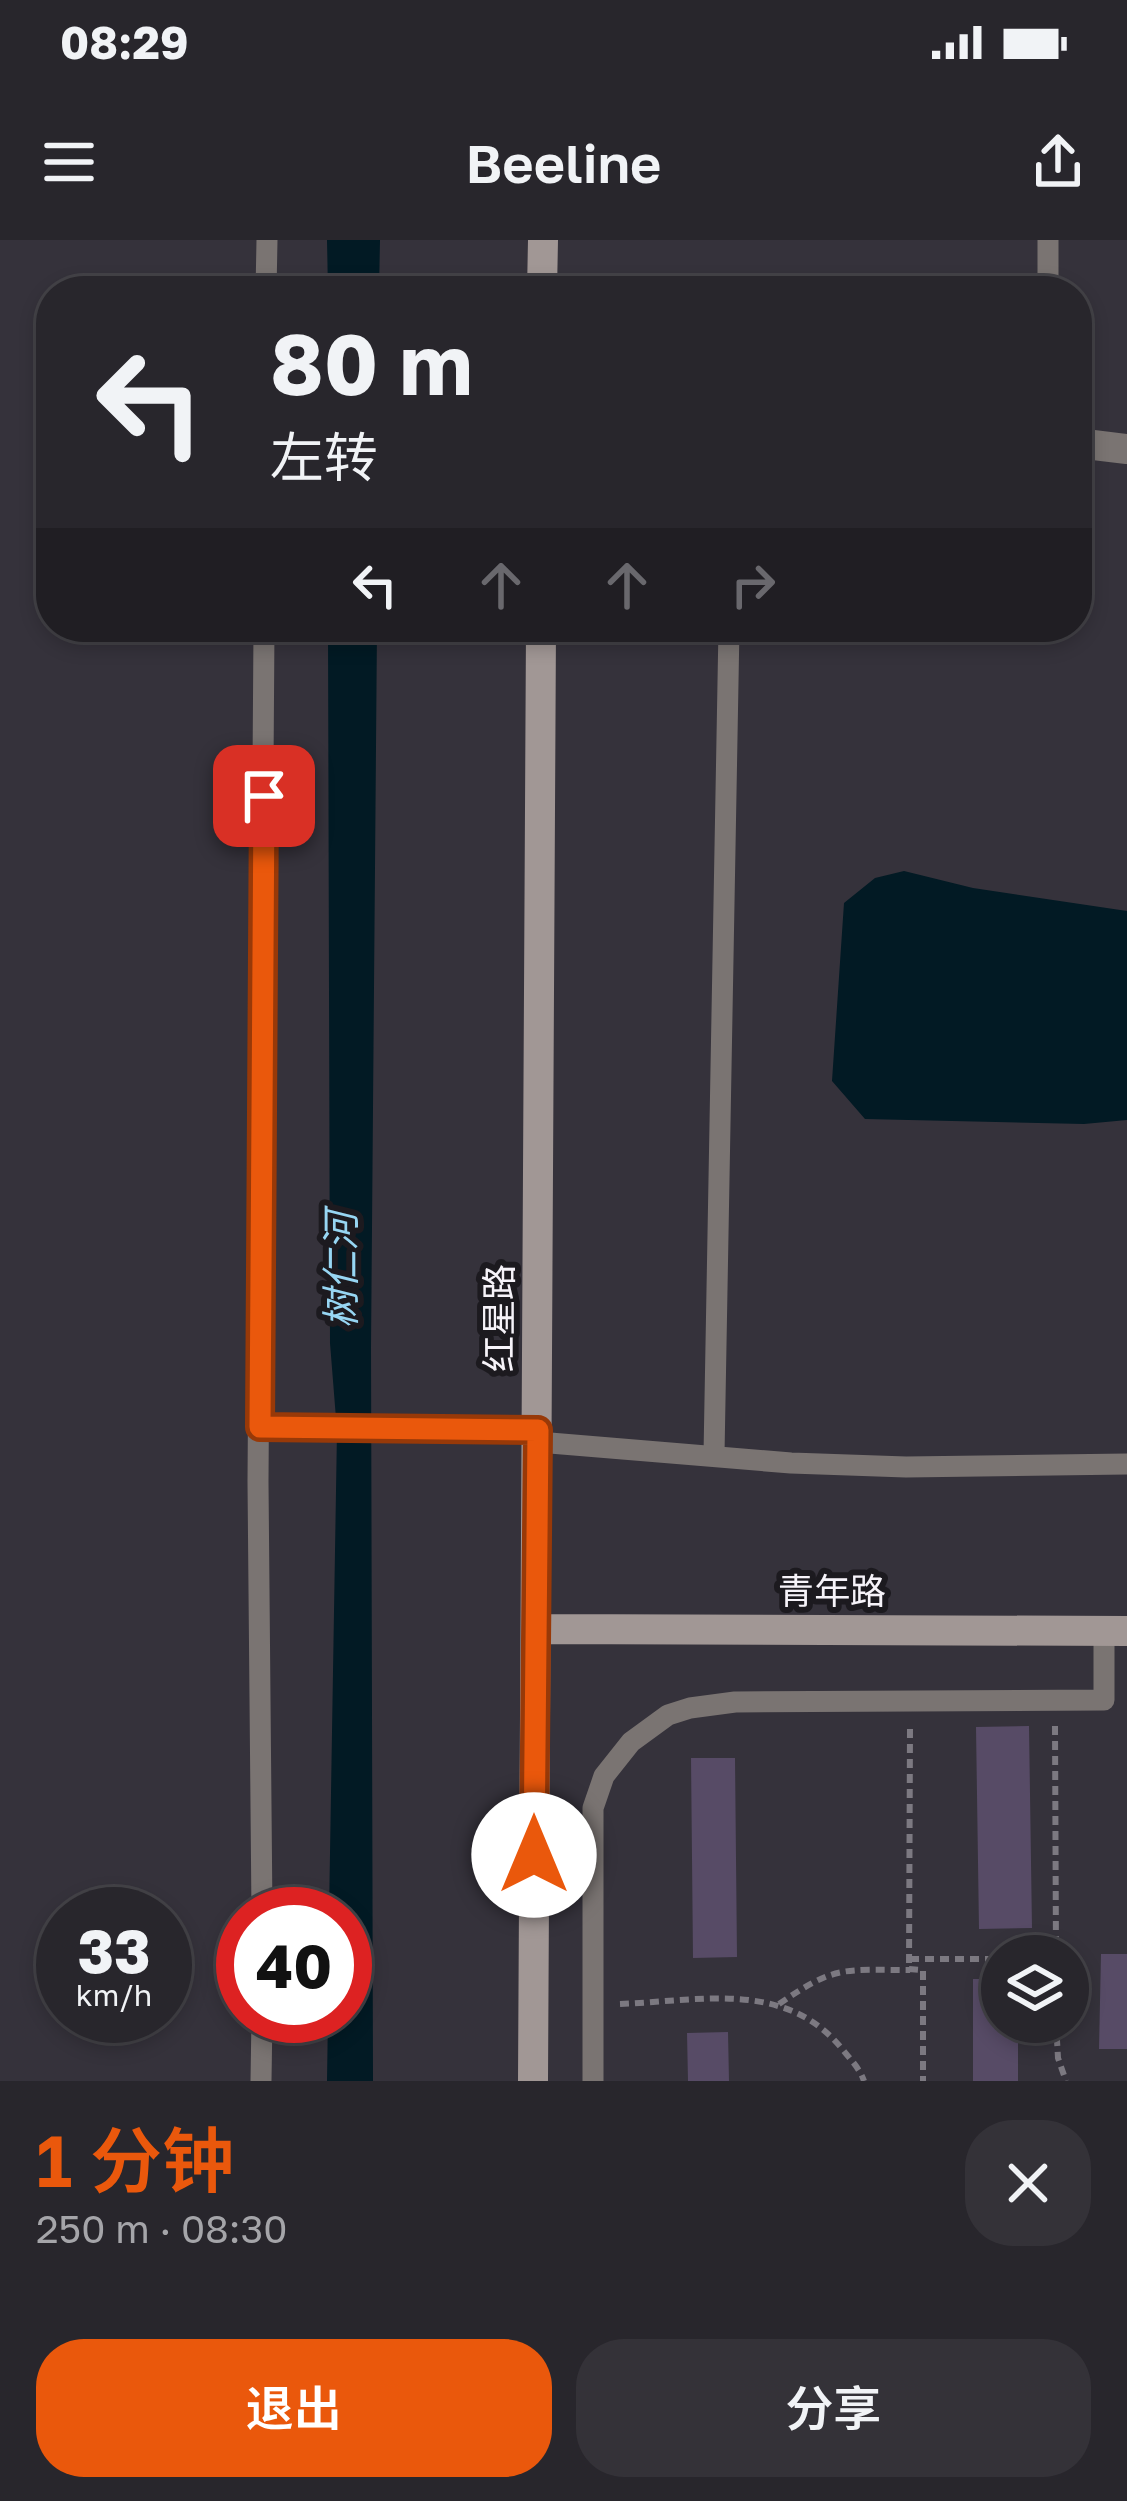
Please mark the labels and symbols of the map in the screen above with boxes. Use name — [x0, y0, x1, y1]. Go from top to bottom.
pin — [213, 745, 315, 847]
water label: 树仁河 — [317, 1205, 364, 1329]
street label: 红星路 — [477, 1264, 520, 1372]
street label: 青年路 — [778, 1569, 886, 1612]
position arrow — [471, 1792, 597, 1918]
speed limit sign: 40 — [216, 1887, 372, 2043]

